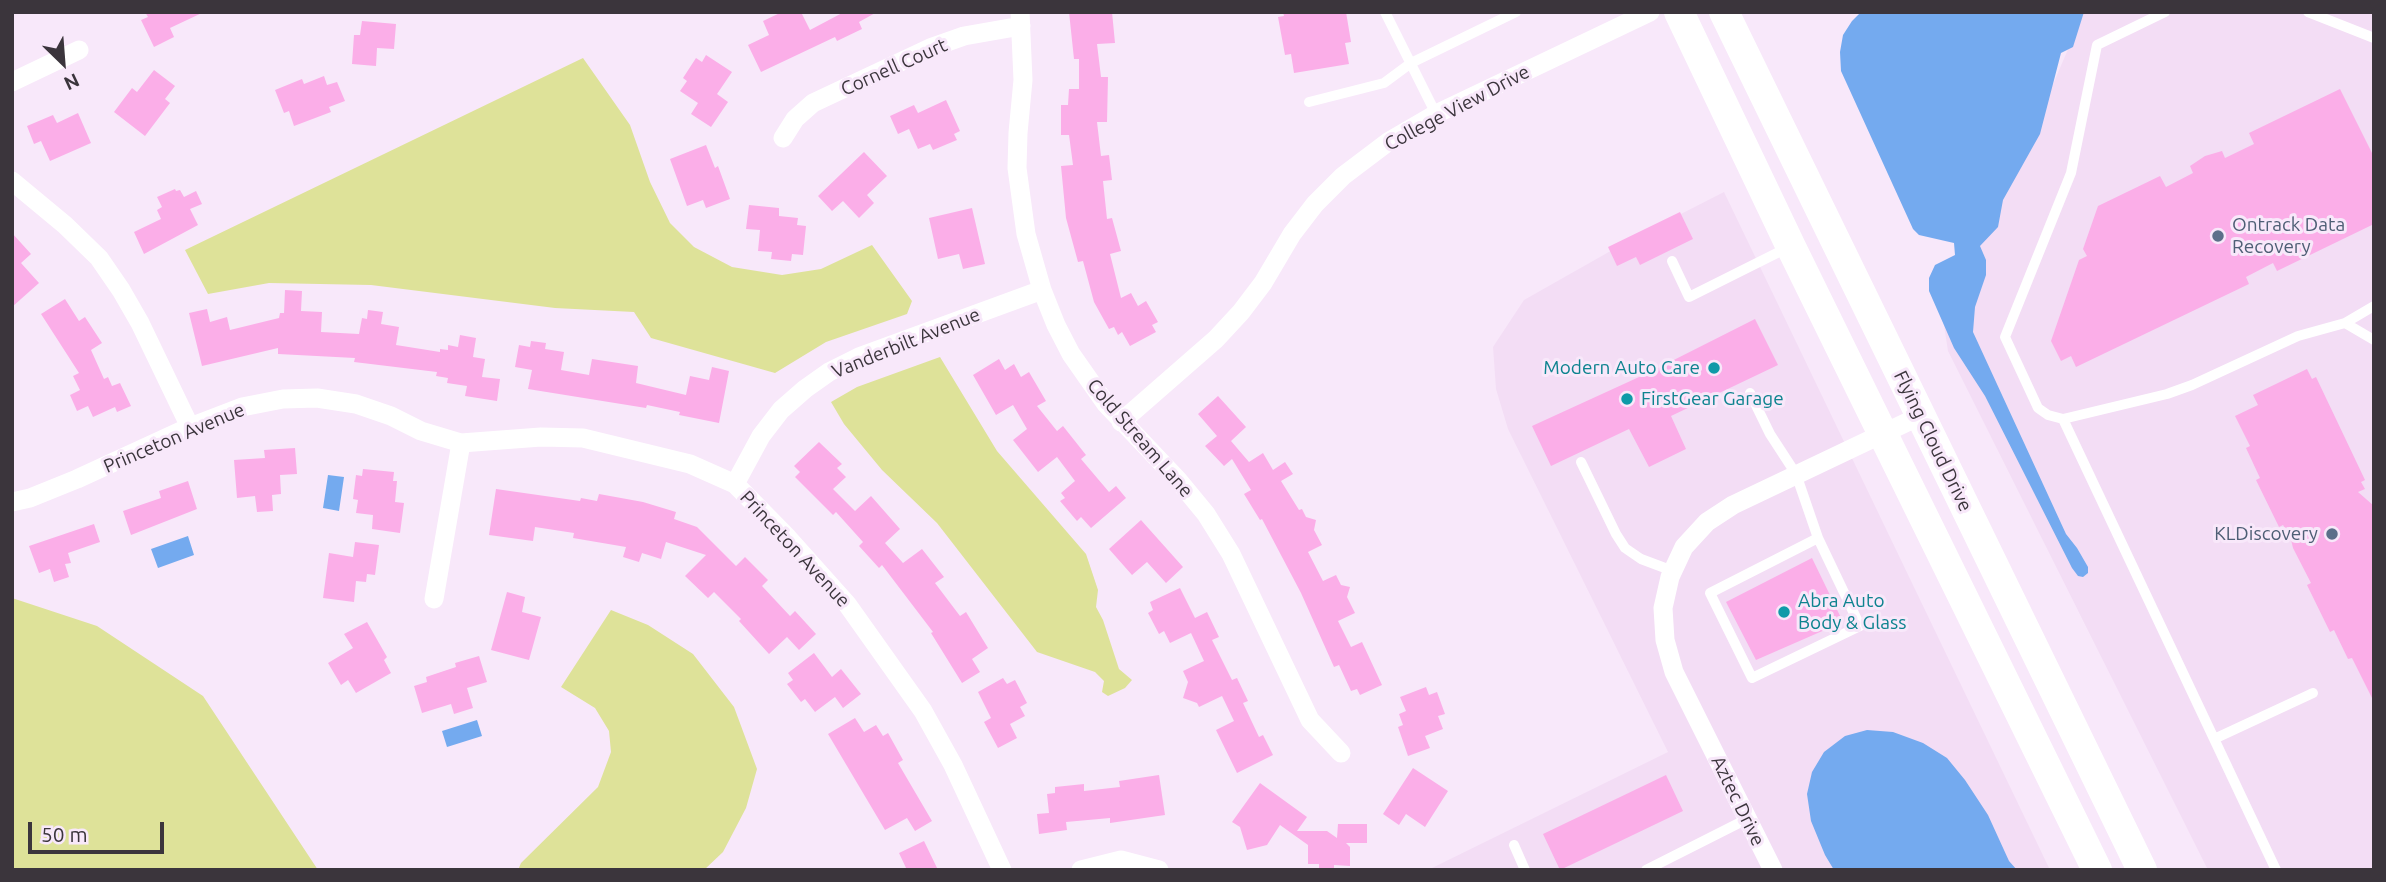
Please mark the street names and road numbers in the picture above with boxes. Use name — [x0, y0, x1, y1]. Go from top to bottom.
street label: Cornell Court — [837, 33, 951, 101]
street label: College View Drive — [1381, 60, 1533, 156]
street label: Vanderbilt Avenue — [829, 303, 983, 383]
street label: Flying Cloud Drive — [1889, 367, 1977, 515]
street label: Cold Stream Lane — [1082, 374, 1198, 502]
street label: Princeton Avenue — [100, 398, 248, 478]
street label: Princeton Avenue — [735, 486, 855, 612]
street label: Aztec Drive — [1706, 752, 1770, 850]

